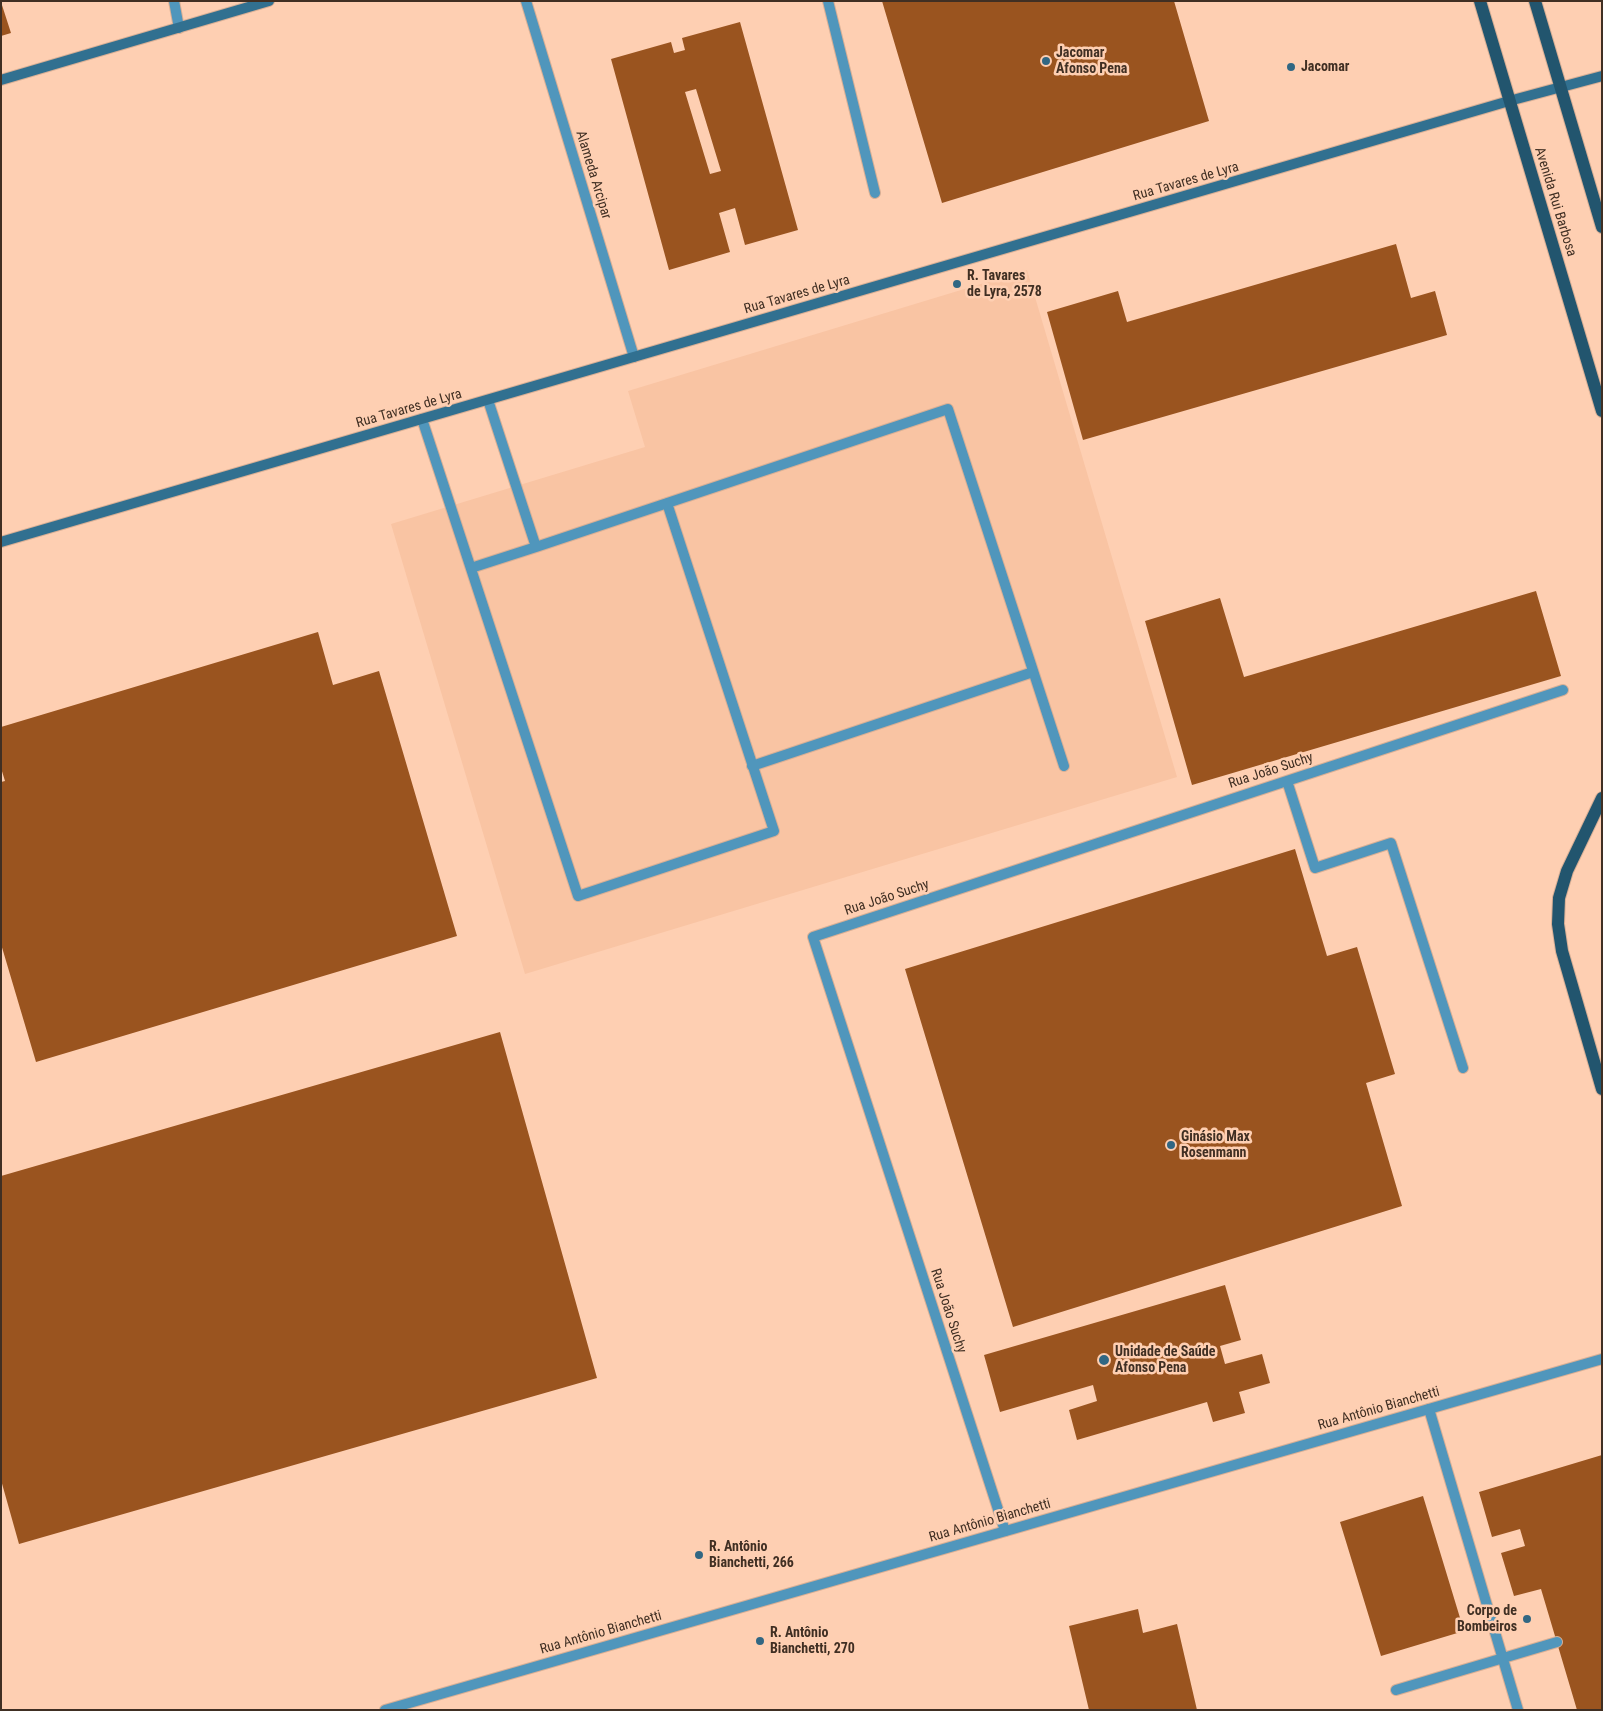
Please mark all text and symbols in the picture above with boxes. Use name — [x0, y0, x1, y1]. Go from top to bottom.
place label: Jacomar Afonso Pena — [1056, 45, 1127, 78]
marker: Jacomar Afonso Pena — [1040, 55, 1052, 67]
place label: Jacomar — [1301, 59, 1349, 75]
marker: Jacomar — [1285, 61, 1297, 73]
street label: Alameda Arcipar — [572, 129, 614, 221]
street label: Avenida Rui Barbosa — [1530, 145, 1580, 259]
street label: Rua Tavares de Lyra — [1131, 159, 1241, 205]
place label: R. Tavares de Lyra, 2578 — [967, 268, 1042, 300]
street label: Rua Tavares de Lyra — [742, 272, 852, 318]
marker: R. Tavares de Lyra, 2578 — [951, 278, 963, 290]
street label: Rua Tavares de Lyra — [354, 386, 464, 432]
street label: Rua João Suchy — [1227, 749, 1315, 793]
street label: Rua João Suchy — [843, 876, 931, 920]
place label: Ginásio Max Rosenmann — [1181, 1129, 1250, 1162]
marker: Ginásio Max Rosenmann — [1165, 1139, 1177, 1151]
street label: Rua João Suchy — [926, 1267, 970, 1355]
place label: Unidade de Saúde Afonso Pena — [1115, 1344, 1215, 1376]
marker: Unidade de Saúde Afonso Pena — [1097, 1353, 1111, 1367]
street label: Rua Antônio Bianchetti — [1316, 1384, 1442, 1434]
street label: Rua Antônio Bianchetti — [927, 1496, 1053, 1546]
place label: R. Antônio Bianchetti, 266 — [709, 1539, 794, 1571]
marker: R. Antônio Bianchetti, 266 — [693, 1549, 705, 1561]
place label: Corpo de Bombeiros — [1457, 1603, 1517, 1635]
street label: Rua Antônio Bianchetti — [538, 1608, 664, 1658]
marker: Corpo de Bombeiros — [1521, 1613, 1533, 1625]
place label: R. Antônio Bianchetti, 270 — [770, 1625, 855, 1658]
marker: R. Antônio Bianchetti, 270 — [754, 1635, 766, 1647]

